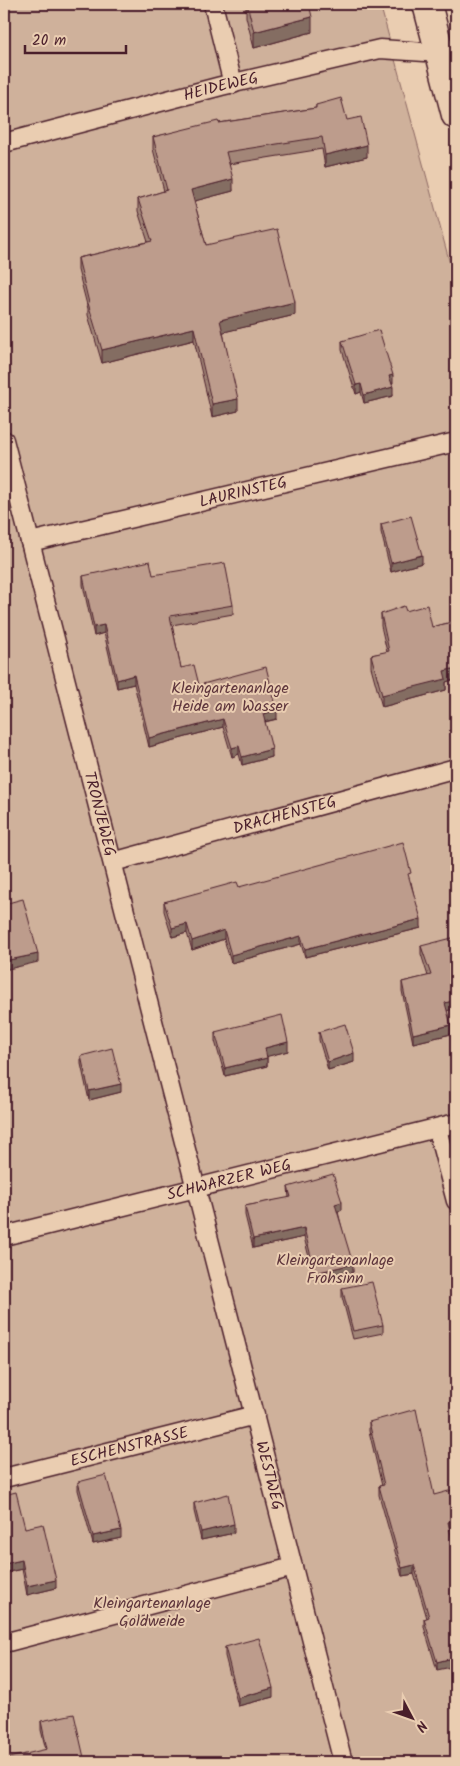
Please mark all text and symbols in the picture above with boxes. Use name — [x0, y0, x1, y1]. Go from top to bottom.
scale bar — [25, 22, 126, 54]
text: 20 m — [32, 29, 66, 53]
street label: HEIDEWEG — [181, 65, 261, 108]
street label: LAURINSTEG — [197, 470, 290, 514]
park label: Kleingartenanlage Heide am Wasser — [171, 676, 290, 719]
street label: TRONJEWEG — [77, 769, 123, 859]
street label: DRACHENSTEG — [230, 789, 339, 841]
street label: SCHWARZER WEG — [164, 1152, 294, 1207]
park label: Kleingartenanlage Frohsinn — [276, 1248, 394, 1291]
street label: ESCHENSTRASSE — [67, 1420, 191, 1473]
street label: WESTWEG — [249, 1438, 290, 1513]
park label: Kleingartenanlage Goldweide — [93, 1591, 211, 1634]
north arrow — [388, 1694, 438, 1744]
text: N — [410, 1715, 432, 1737]

